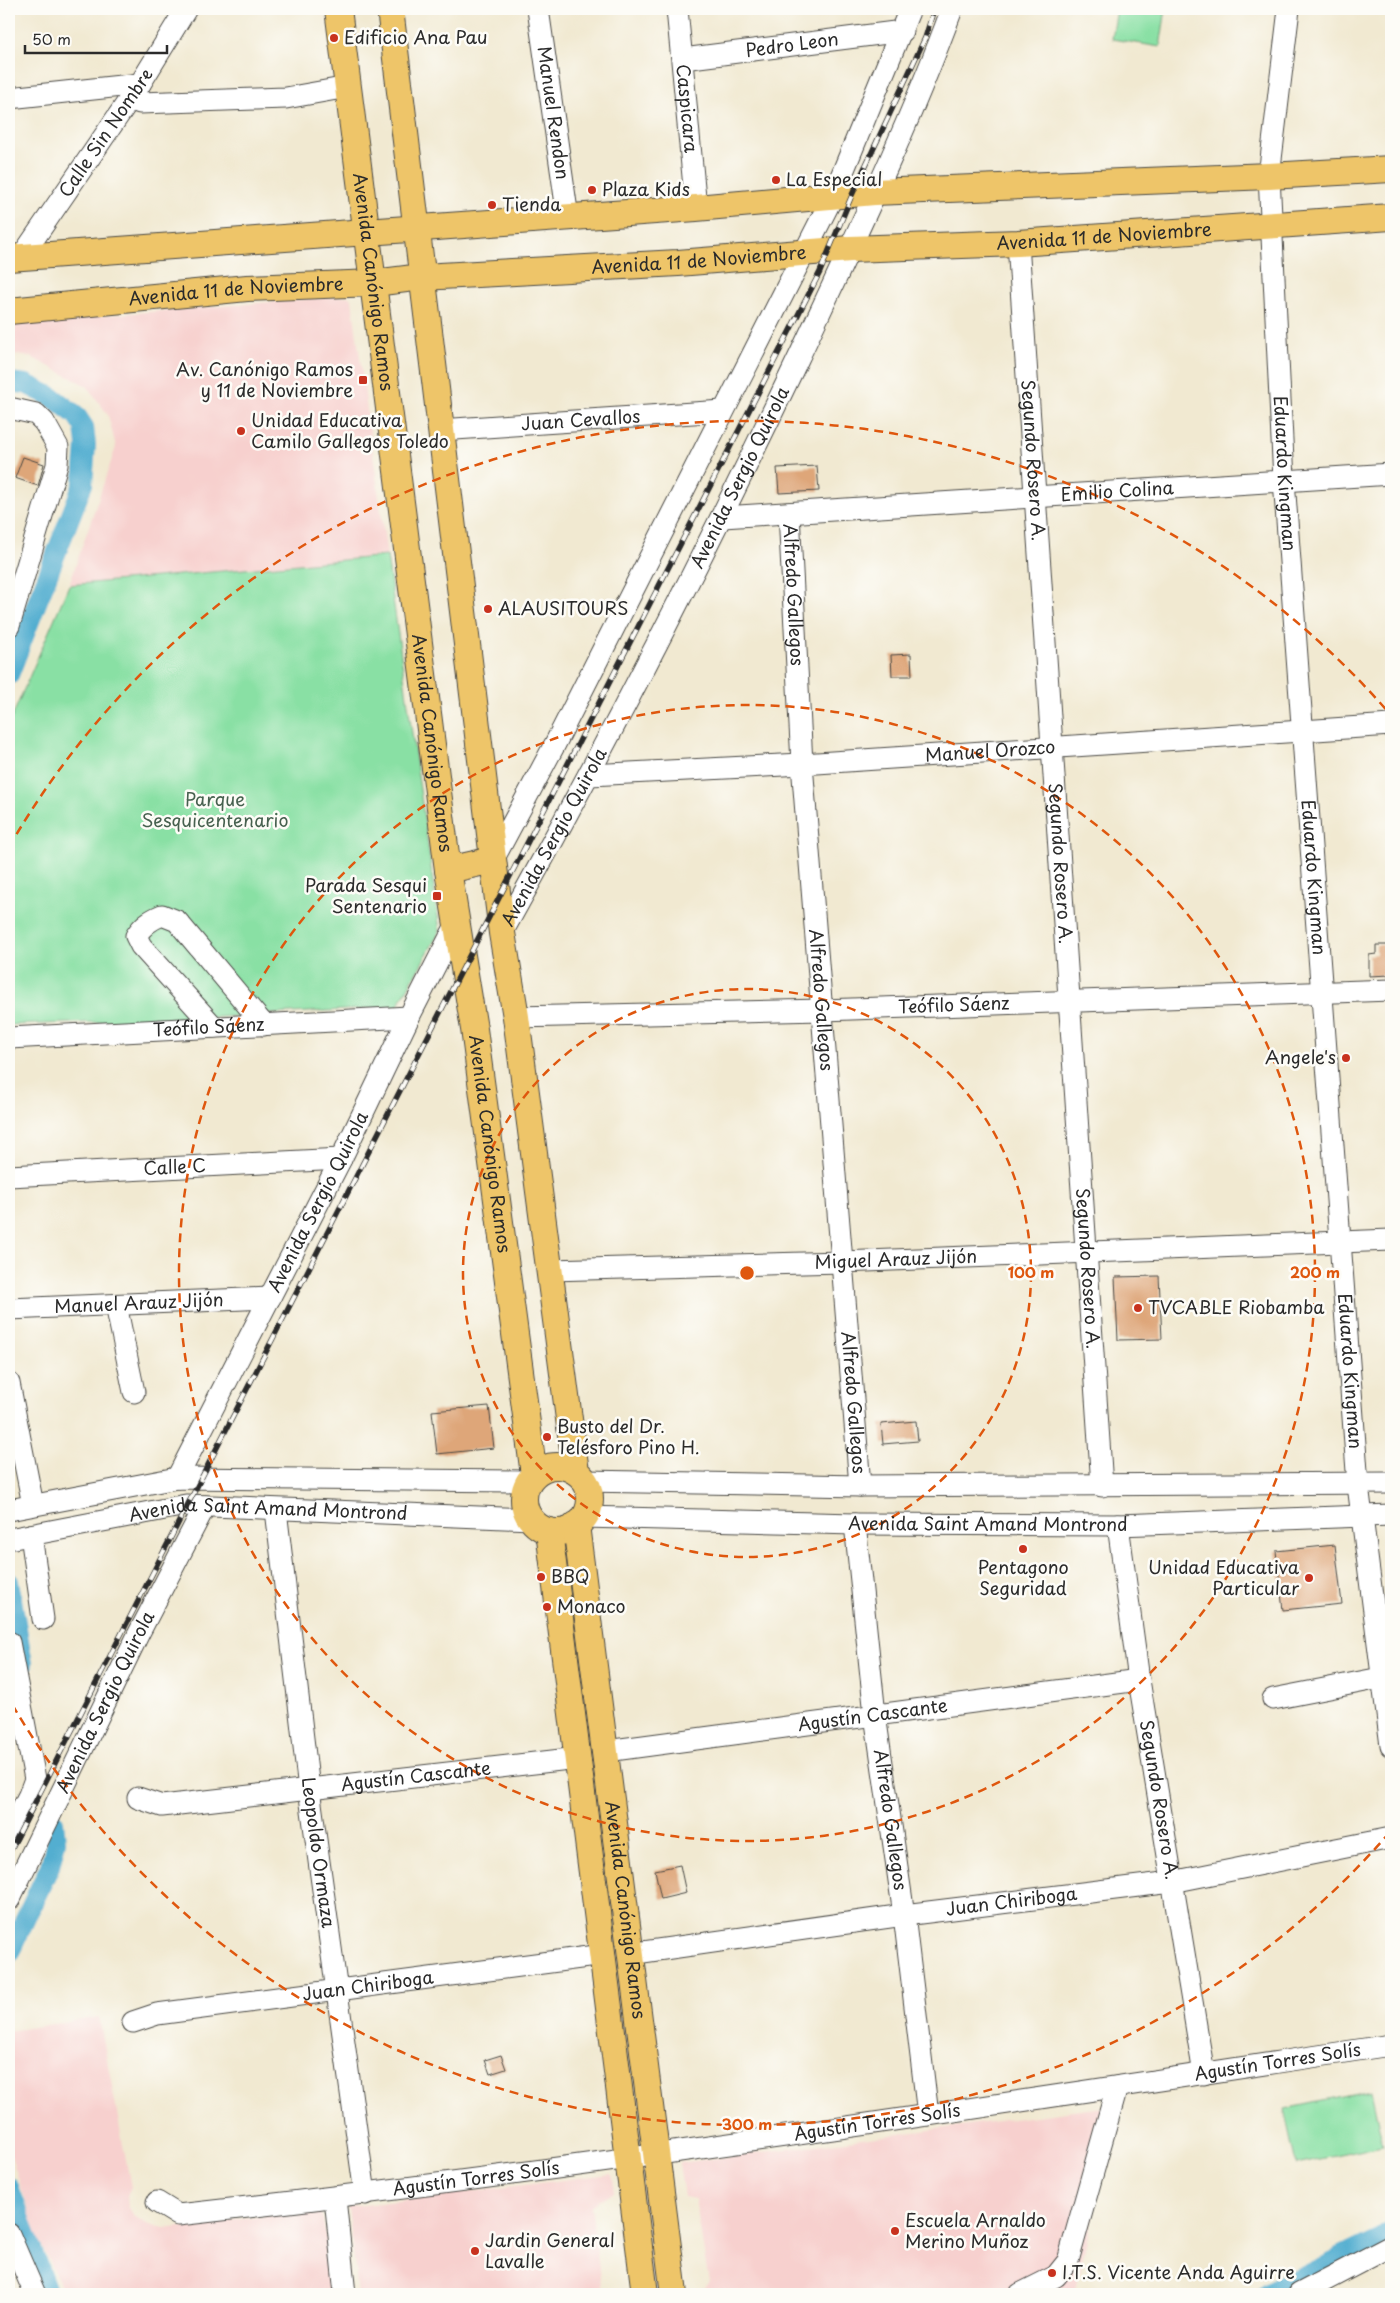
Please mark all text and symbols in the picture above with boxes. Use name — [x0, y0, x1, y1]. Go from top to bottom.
scale bar — [25, 22, 168, 54]
place label: Edificio Ana Pau — [344, 23, 488, 50]
street label: Pedro Leon — [744, 24, 840, 63]
text: 50 m — [32, 27, 71, 50]
marker: Edificio Ana Pau — [328, 32, 340, 44]
street label: Manuel Rendon — [532, 44, 577, 181]
street label: Calle Sin Nombre — [51, 63, 159, 202]
street label: Caspicara — [670, 63, 706, 155]
place label: La Especial — [786, 165, 882, 192]
street label: Avenida Canónigo Ramos — [347, 171, 402, 392]
marker: La Especial — [770, 174, 782, 186]
place label: Plaza Kids — [602, 175, 690, 202]
marker: Plaza Kids — [586, 184, 598, 196]
place label: Tienda — [502, 190, 561, 217]
marker: Tienda — [486, 199, 498, 211]
street label: Avenida 11 de Noviembre — [996, 215, 1213, 256]
street label: Avenida 11 de Noviembre — [591, 238, 808, 280]
street label: Avenida 11 de Noviembre — [127, 269, 344, 311]
place label: Av. Canónigo Ramos y 11 de Noviembre — [176, 355, 353, 403]
marker: Av. Canónigo Ramos y 11 de Noviembre — [357, 374, 369, 386]
street label: Segundo Rosero A. — [1015, 379, 1053, 542]
street label: Avenida Sergio Quirola — [683, 381, 795, 572]
street label: Eduardo Kingman — [1268, 395, 1304, 552]
street label: Juan Cevallos — [520, 402, 641, 437]
place label: Unidad Educativa Camilo Gallegos Toledo — [251, 406, 449, 454]
marker: Unidad Educativa Camilo Gallegos Toledo — [235, 425, 247, 437]
street label: Emilio Colina — [1060, 473, 1175, 507]
street label: Alfredo Gallegos — [778, 523, 812, 667]
place label: ALAUSITOURS — [498, 594, 629, 621]
marker: ALAUSITOURS — [482, 603, 494, 615]
street label: Avenida Canónigo Ramos — [406, 632, 461, 853]
street label: Manuel Orozco — [924, 732, 1056, 768]
street label: Avenida Sergio Quirola — [493, 742, 612, 931]
street label: Segundo Rosero A. — [1043, 782, 1080, 945]
park label: Parque Sesquicentenario — [142, 785, 288, 833]
street label: Eduardo Kingman — [1296, 799, 1334, 956]
place label: Parada Sesqui Sentenario — [305, 871, 427, 919]
marker: Parada Sesqui Sentenario — [431, 890, 443, 902]
street label: Alfredo Gallegos — [803, 928, 842, 1072]
street label: Teófilo Sáenz — [898, 988, 1010, 1019]
street label: Teófilo Sáenz — [152, 1010, 265, 1042]
street label: Avenida Canónigo Ramos — [463, 1033, 519, 1254]
place label: Angele's — [1265, 1043, 1336, 1070]
marker: Angele's — [1340, 1052, 1352, 1064]
street label: Avenida Sergio Quirola — [260, 1106, 374, 1296]
street label: Calle C — [143, 1151, 207, 1181]
street label: Segundo Rosero A. — [1070, 1187, 1108, 1350]
street label: Miguel Arauz Jijón — [814, 1242, 977, 1275]
text: 100 m — [1008, 1260, 1054, 1283]
text: 200 m — [1290, 1260, 1340, 1283]
centre of rings — [738, 1264, 756, 1282]
street label: Manuel Arauz Jijón — [54, 1285, 224, 1319]
street label: Eduardo Kingman — [1332, 1292, 1370, 1450]
place label: TVCABLE Riobamba — [1148, 1293, 1325, 1320]
marker: TVCABLE Riobamba — [1132, 1302, 1144, 1314]
street label: Alfredo Gallegos — [836, 1330, 874, 1475]
place label: Busto del Dr. Telésforo Pino H. — [557, 1412, 700, 1460]
marker: Busto del Dr. Telésforo Pino H. — [541, 1431, 553, 1443]
street label: Avenida Saint Amand Montrond — [126, 1490, 408, 1528]
street label: Avenida Saint Amand Montrond — [848, 1509, 1128, 1537]
marker: Pentagono Seguridad — [1017, 1543, 1029, 1555]
place label: Pentagono Seguridad — [977, 1553, 1069, 1601]
place label: Unidad Educativa Particular — [1148, 1553, 1300, 1601]
place label: BBQ — [551, 1562, 589, 1589]
marker: BBQ — [535, 1571, 547, 1583]
marker: Unidad Educativa Particular — [1303, 1572, 1315, 1584]
place label: Monaco — [557, 1592, 626, 1619]
marker: Monaco — [541, 1601, 553, 1613]
street label: Avenida Sergio Quirola — [48, 1606, 160, 1797]
street label: Agustín Cascante — [796, 1691, 949, 1737]
street label: Segundo Rosero A. — [1134, 1718, 1187, 1882]
street label: Alfredo Gallegos — [868, 1747, 915, 1892]
street label: Agustín Cascante — [339, 1753, 492, 1797]
street label: Leopoldo Ormaza — [296, 1776, 343, 1930]
street label: Avenida Canónigo Ramos — [599, 1799, 654, 2020]
street label: Juan Chiriboga — [944, 1879, 1079, 1922]
street label: Juan Chiriboga — [300, 1962, 436, 2007]
street label: Agustín Torres Solís — [1192, 2035, 1362, 2087]
street label: Agustín Torres Solís — [792, 2095, 962, 2147]
text: 300 m — [722, 2112, 772, 2135]
street label: Agustín Torres Solís — [391, 2153, 561, 2201]
place label: Escuela Arnaldo Merino Muñoz — [905, 2206, 1046, 2254]
marker: Escuela Arnaldo Merino Muñoz — [889, 2225, 901, 2237]
place label: Jardin General Lavalle — [485, 2226, 615, 2274]
marker: Jardin General Lavalle — [469, 2245, 481, 2257]
place label: I.T.S. Vicente Anda Aguirre — [1062, 2258, 1295, 2285]
marker: I.T.S. Vicente Anda Aguirre — [1046, 2267, 1058, 2279]

